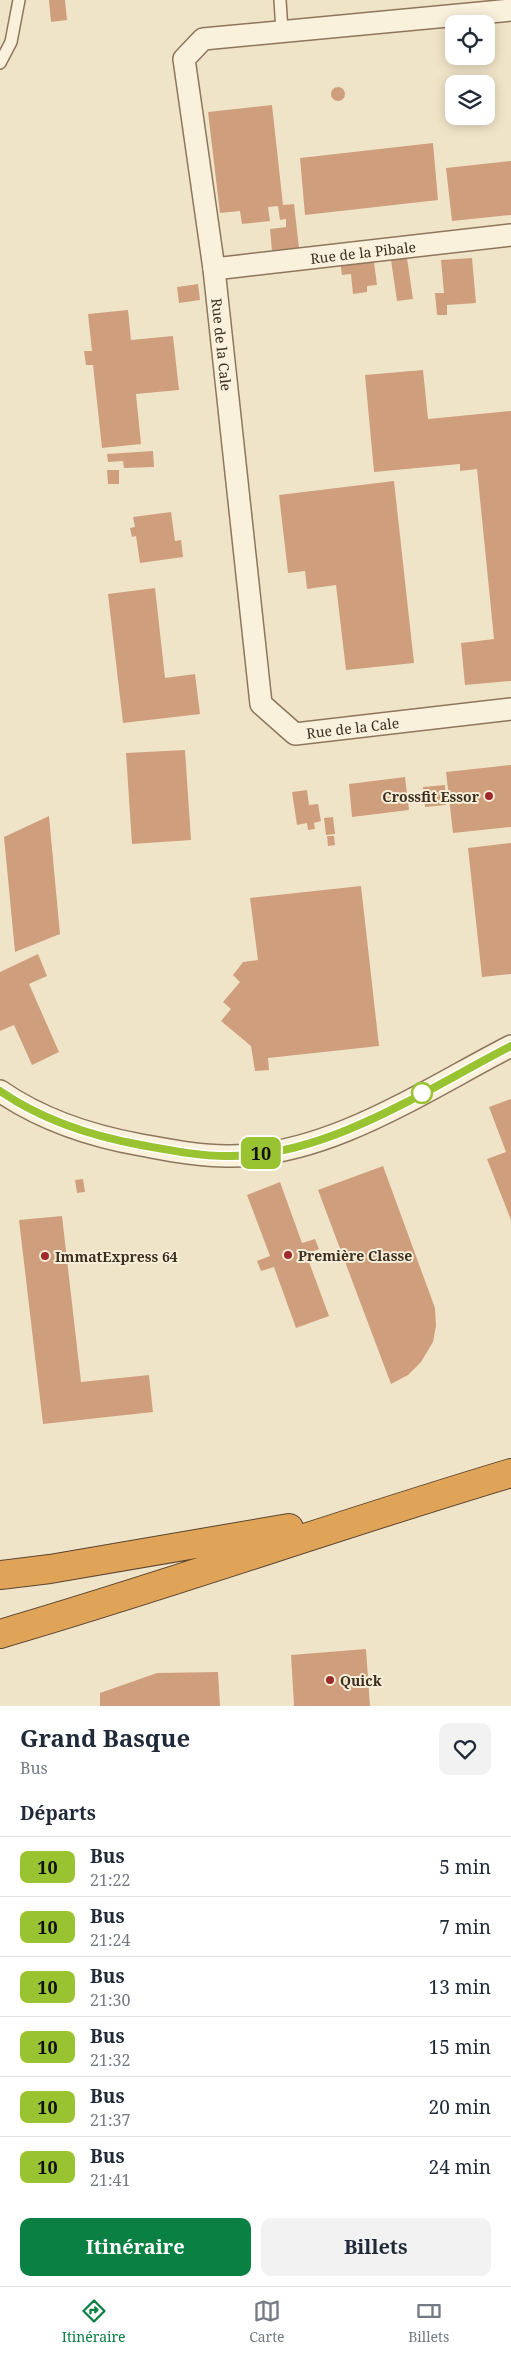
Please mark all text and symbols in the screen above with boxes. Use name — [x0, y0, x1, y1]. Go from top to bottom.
map controls — [445, 15, 495, 125]
button: locate — [445, 15, 495, 65]
button: layers — [445, 75, 495, 125]
street label: Rue de la Pibale — [309, 236, 417, 267]
street label: Rue de la Cale — [208, 297, 237, 392]
street label: Rue de la Cale — [305, 713, 400, 742]
place label: Crossfit Essor — [382, 787, 480, 806]
marker: Crossfit Essor — [483, 790, 495, 802]
unlabelled marker — [411, 1082, 433, 1104]
line badge: 10 — [238, 1137, 284, 1169]
text: 10 — [251, 1141, 271, 1165]
place label: Première Classe — [298, 1246, 412, 1265]
place label: ImmatExpress 64 — [55, 1247, 178, 1266]
marker: Première Classe — [282, 1249, 294, 1261]
marker: ImmatExpress 64 — [39, 1250, 51, 1262]
place label: Quick — [340, 1671, 382, 1690]
marker: Quick — [324, 1674, 336, 1686]
text: Grand Basque — [20, 1721, 190, 1754]
button: heart — [439, 1723, 491, 1775]
text: Bus — [20, 1757, 48, 1779]
text: Départs — [20, 1800, 96, 1826]
text: Bus — [90, 1843, 125, 1869]
text: 5 min — [439, 1854, 491, 1880]
text: 10 — [37, 1855, 58, 1879]
text: 21:22 — [90, 1869, 130, 1891]
text: Bus — [90, 1903, 125, 1929]
text: 7 min — [439, 1914, 491, 1940]
text: 10 — [37, 1915, 58, 1939]
text: 21:24 — [90, 1929, 130, 1951]
text: Bus — [90, 1963, 125, 1989]
text: 13 min — [429, 1974, 491, 2000]
text: 10 — [37, 1975, 58, 1999]
text: 21:30 — [90, 1989, 130, 2011]
text: Bus — [90, 2023, 125, 2049]
text: 15 min — [429, 2034, 491, 2060]
text: 10 — [37, 2035, 58, 2059]
text: 21:32 — [90, 2049, 130, 2071]
text: Bus — [90, 2083, 125, 2109]
text: 20 min — [429, 2094, 491, 2120]
text: 10 — [37, 2095, 58, 2119]
text: 21:37 — [90, 2109, 130, 2131]
text: Bus — [90, 2143, 125, 2169]
text: 24 min — [429, 2154, 491, 2180]
text: 10 — [37, 2155, 58, 2179]
text: 21:41 — [90, 2169, 130, 2191]
button: Itinéraire — [20, 2218, 251, 2276]
button: Billets — [261, 2218, 491, 2276]
tab: Itinéraire — [62, 2297, 126, 2346]
tab: Carte — [249, 2297, 285, 2346]
tab: Billets — [408, 2297, 449, 2346]

